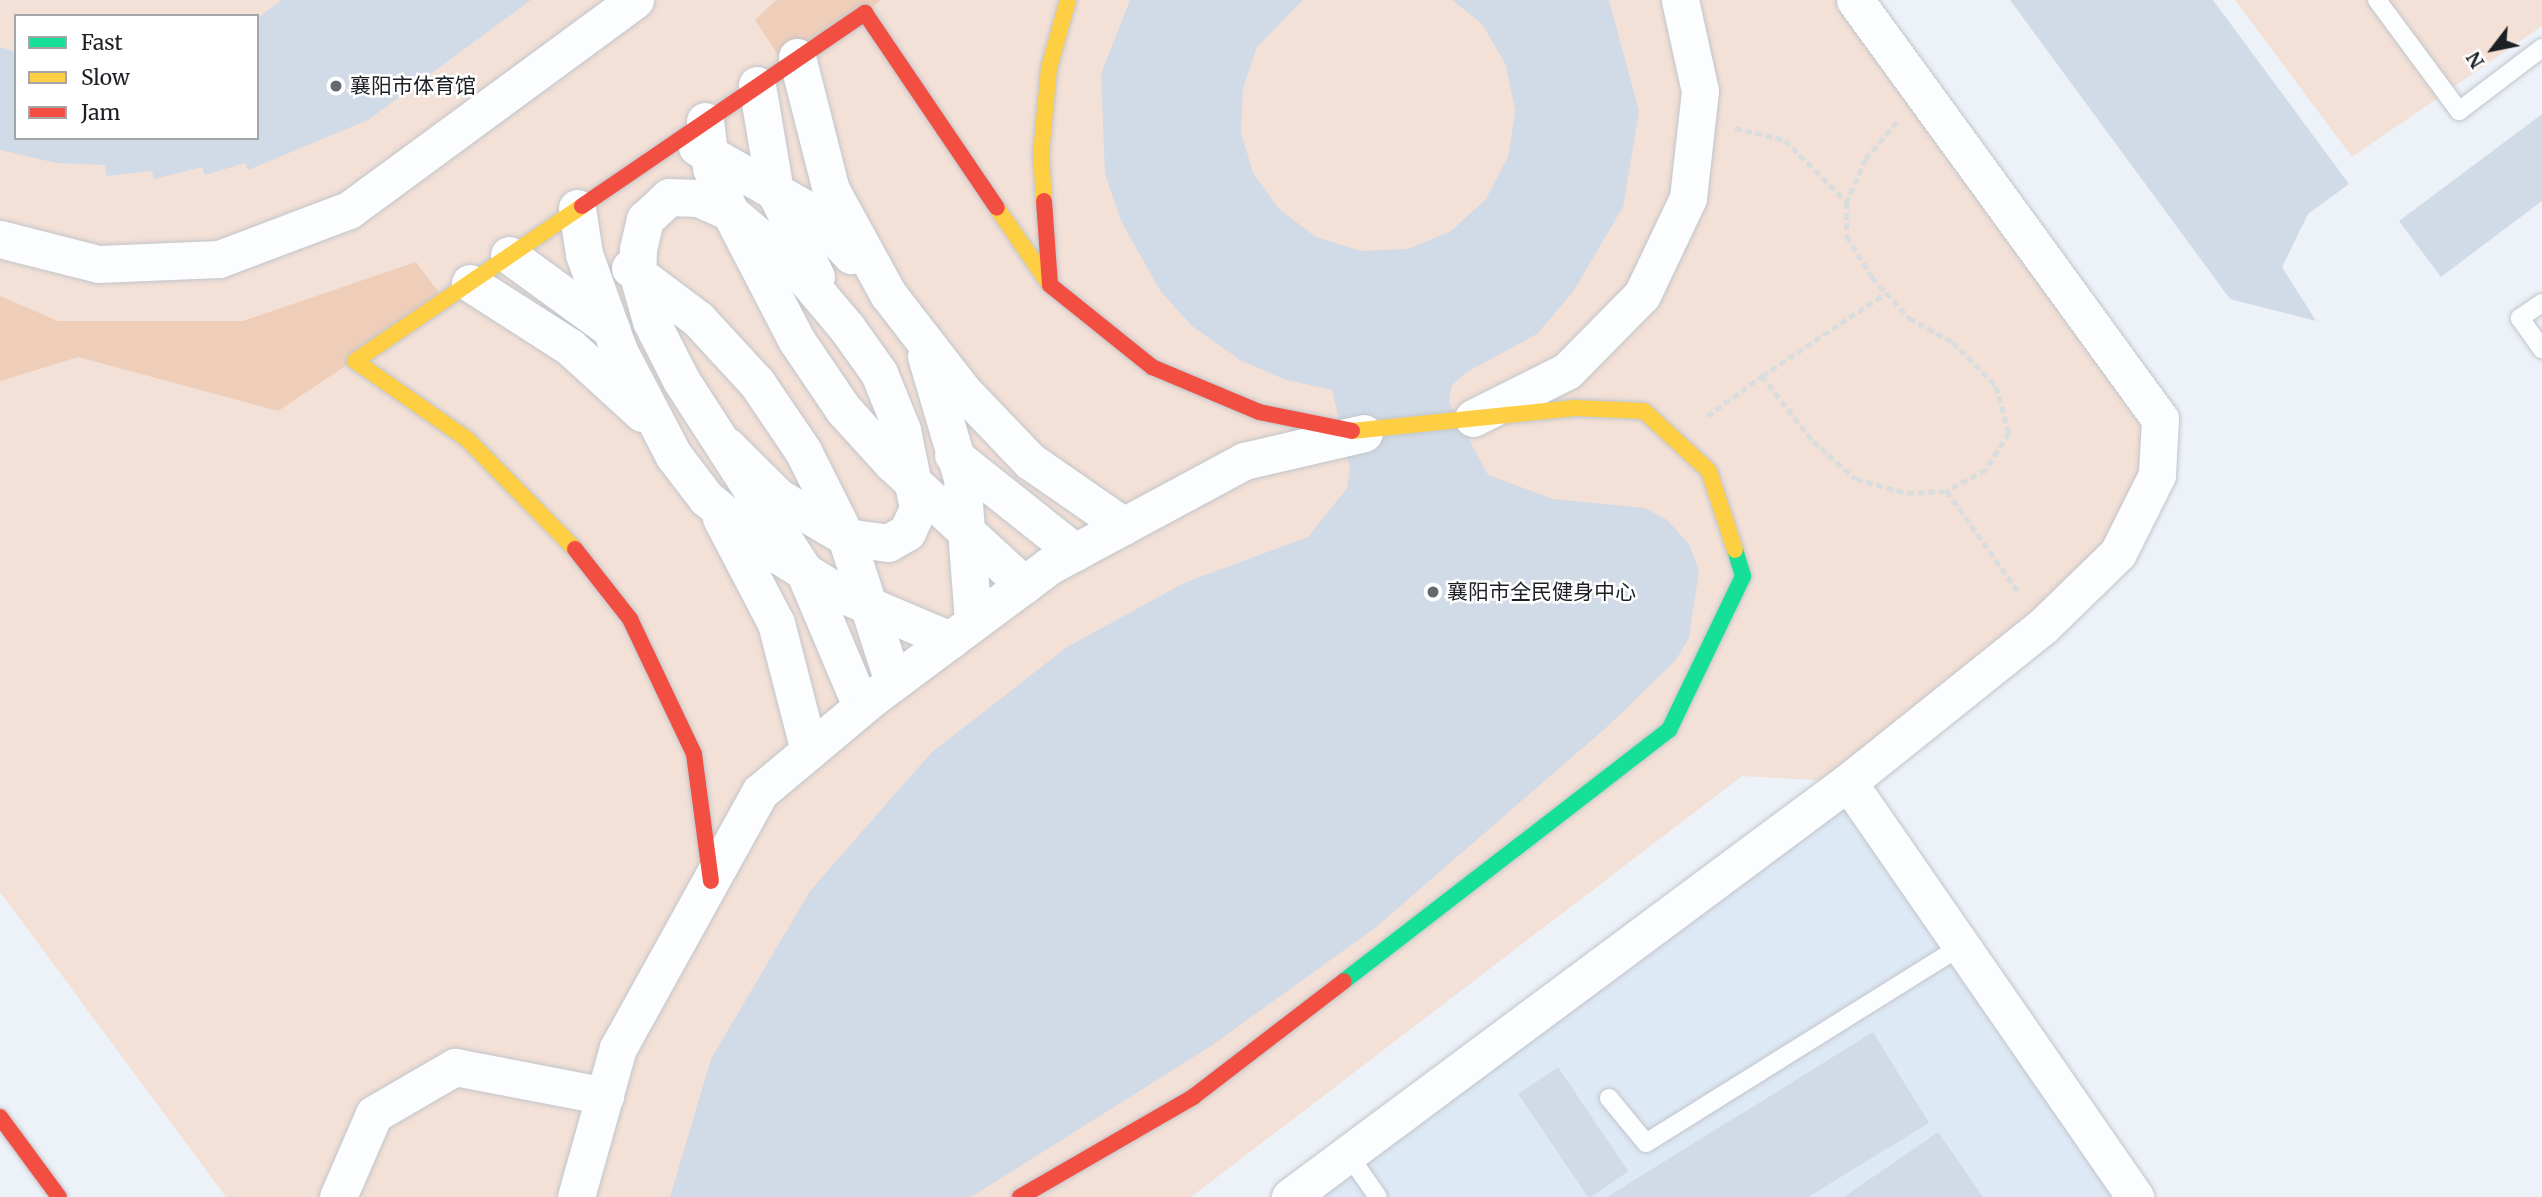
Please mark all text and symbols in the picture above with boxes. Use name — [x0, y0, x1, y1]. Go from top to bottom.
legend — [14, 14, 259, 140]
north arrow — [2458, 14, 2528, 84]
text: Fast — [81, 29, 123, 56]
text: N — [2461, 47, 2489, 73]
text: Slow — [81, 64, 130, 91]
place label: 襄阳市体育馆 — [350, 73, 476, 99]
marker: 襄阳市体育馆 — [328, 78, 344, 94]
text: Jam — [81, 99, 120, 126]
place label: 襄阳市全民健身中心 — [1447, 579, 1636, 605]
marker: 襄阳市全民健身中心 — [1425, 584, 1441, 600]

